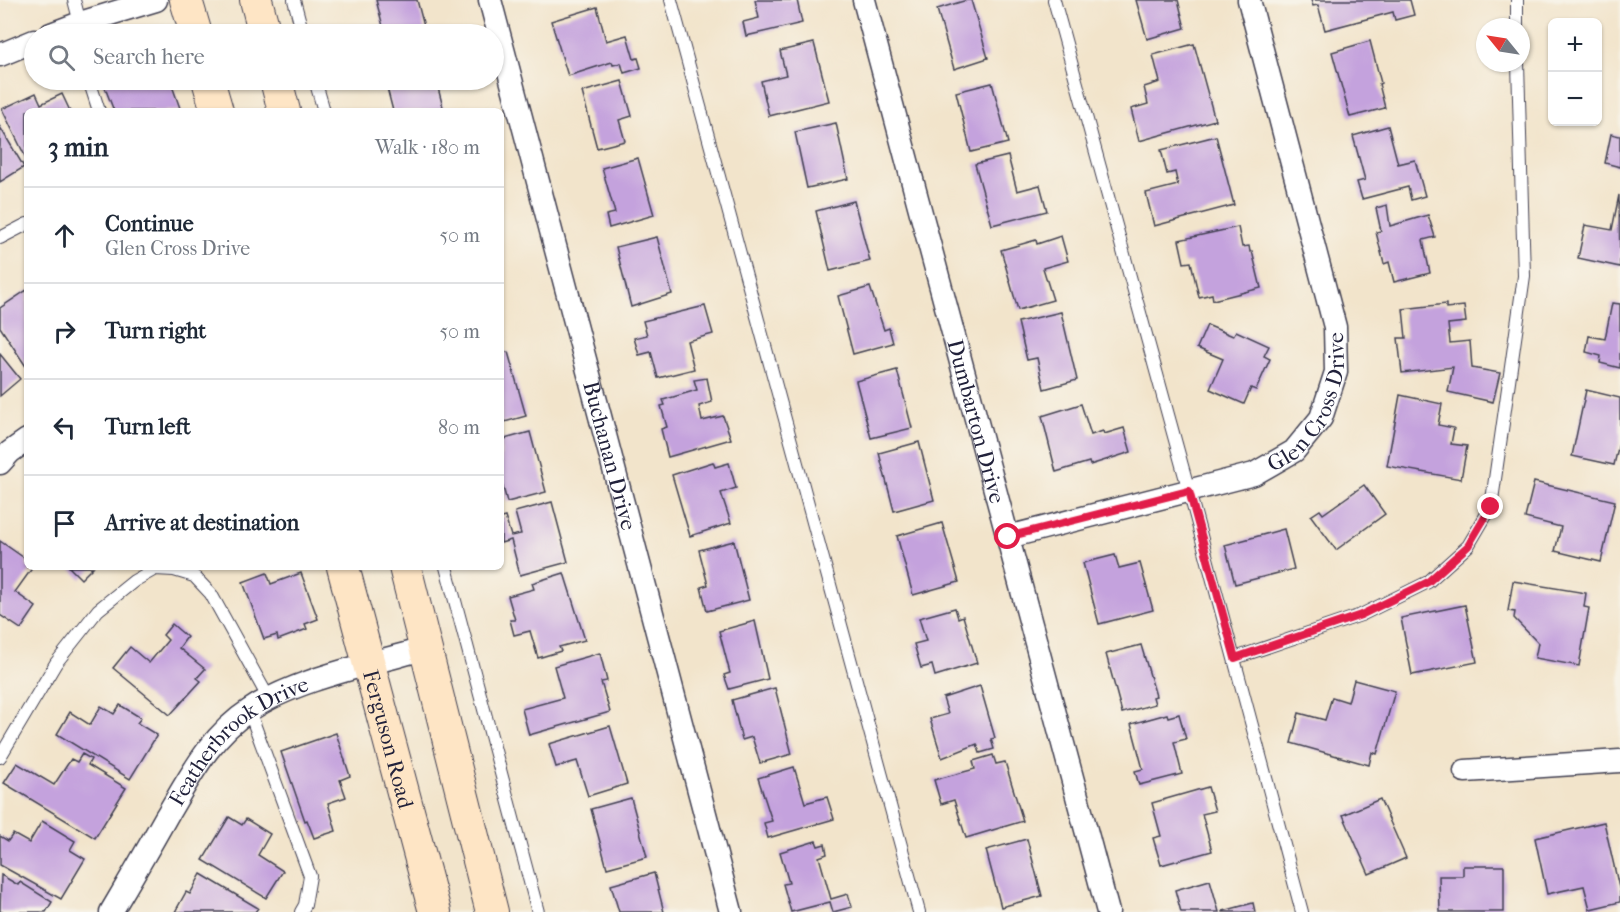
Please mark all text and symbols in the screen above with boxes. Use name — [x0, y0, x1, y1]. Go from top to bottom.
north arrow — [1476, 18, 1530, 72]
map controls — [1548, 18, 1602, 126]
button: + — [1548, 18, 1602, 72]
search box — [24, 24, 504, 90]
icon: search — [45, 41, 78, 74]
text: Search here — [93, 44, 205, 70]
button: − — [1548, 72, 1602, 126]
text: 3 min — [48, 132, 109, 163]
text: Walk · 180 m — [375, 136, 480, 159]
text: Continue — [105, 211, 194, 237]
icon: ahead — [48, 219, 81, 252]
text: 50 m — [439, 224, 480, 247]
text: Glen Cross Drive — [105, 237, 250, 260]
icon: right — [48, 315, 81, 348]
text: Turn right — [105, 318, 206, 344]
text: 50 m — [439, 320, 480, 343]
street label: Glen Cross Drive — [1263, 332, 1350, 478]
street label: Dumbarton Drive — [941, 337, 1010, 506]
street label: Buchanan Drive — [577, 378, 642, 533]
icon: left — [48, 411, 81, 444]
text: Turn left — [105, 414, 191, 440]
text: 80 m — [438, 416, 480, 439]
route end — [1477, 493, 1503, 519]
icon: arrive — [48, 507, 81, 540]
text: Arrive at destination — [105, 510, 299, 536]
route start — [994, 523, 1020, 549]
street label: Ferguson Road — [357, 667, 419, 812]
street label: Featherbrook Drive — [163, 671, 312, 811]

